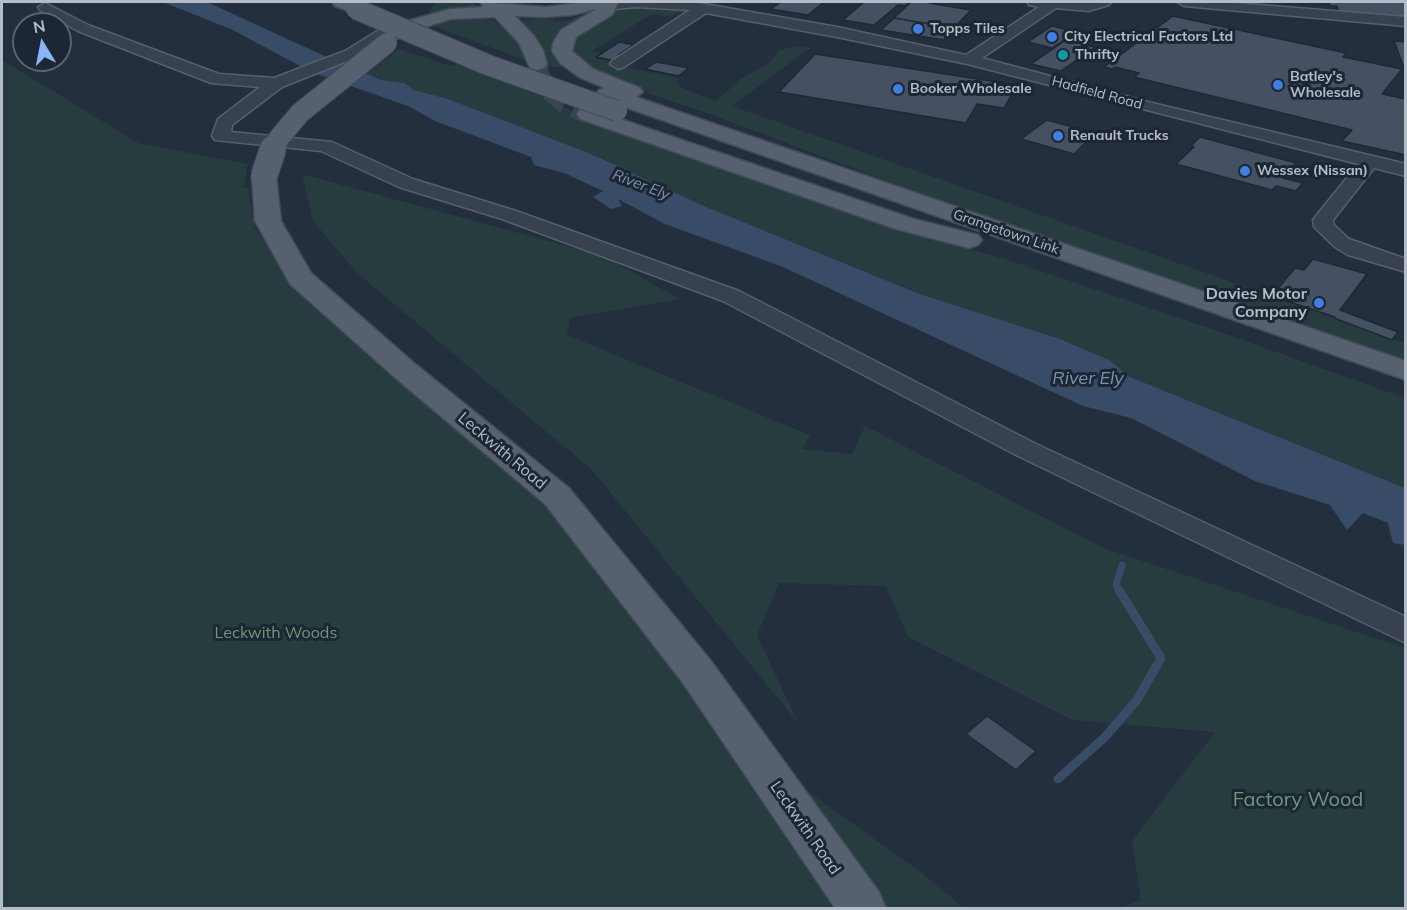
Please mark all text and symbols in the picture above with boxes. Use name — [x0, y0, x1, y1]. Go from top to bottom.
north arrow — [12, 12, 72, 72]
text: N — [32, 15, 47, 37]
place label: Topps Tiles — [930, 21, 1005, 37]
marker: Topps Tiles — [911, 22, 925, 36]
place label: City Electrical Factors Ltd — [1064, 29, 1233, 45]
marker: City Electrical Factors Ltd — [1045, 30, 1059, 44]
place label: Thrifty — [1075, 47, 1119, 63]
marker: Thrifty — [1056, 48, 1070, 62]
place label: Batley's Wholesale — [1290, 69, 1361, 102]
street label: Hadfield Road — [1050, 73, 1144, 113]
marker: Batley's Wholesale — [1271, 78, 1285, 92]
place label: Booker Wholesale — [910, 81, 1032, 97]
marker: Booker Wholesale — [891, 82, 905, 96]
place label: Renault Trucks — [1070, 128, 1169, 144]
marker: Renault Trucks — [1051, 129, 1065, 143]
place label: Wessex (Nissan) — [1257, 163, 1368, 179]
marker: Wessex (Nissan) — [1238, 164, 1252, 178]
water label: River Ely — [610, 166, 672, 204]
street label: Grangetown Link — [951, 206, 1061, 258]
place label: Davies Motor Company — [1206, 284, 1307, 322]
marker: Davies Motor Company — [1312, 296, 1326, 310]
water label: River Ely — [1052, 368, 1124, 390]
street label: Leckwith Road — [454, 409, 550, 493]
park label: Leckwith Woods — [215, 623, 337, 643]
street label: Leckwith Road — [766, 778, 844, 878]
park label: Factory Wood — [1233, 788, 1363, 812]

